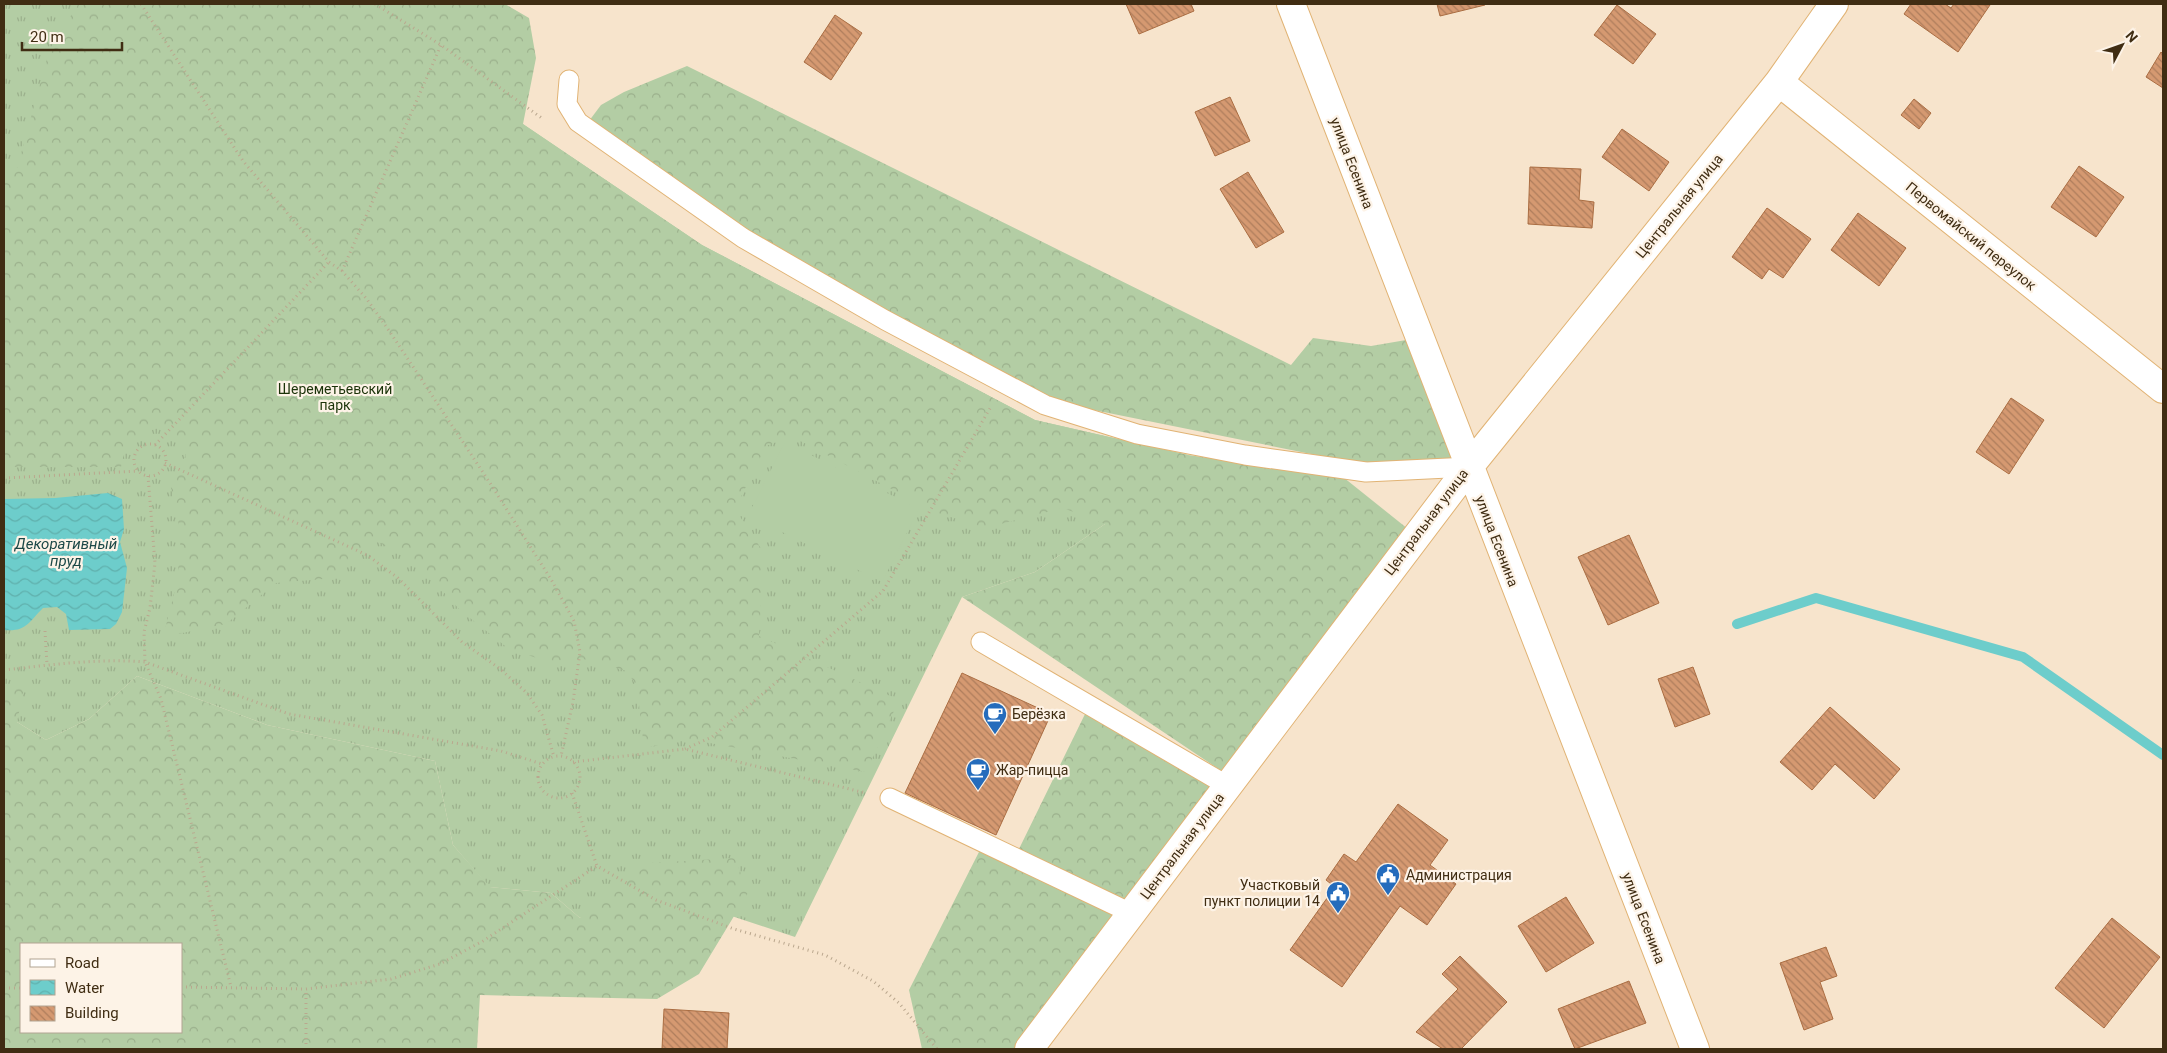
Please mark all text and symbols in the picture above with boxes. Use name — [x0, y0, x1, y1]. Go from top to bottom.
scale bar — [22, 20, 122, 52]
north arrow — [2097, 20, 2147, 70]
text: N — [2123, 27, 2141, 45]
text: 20 m — [30, 28, 64, 46]
street label: улица Есенина — [1327, 115, 1377, 211]
street label: Центральная улица — [1632, 151, 1726, 261]
street label: Первомайский переулок — [1903, 179, 2040, 294]
park label: Шереметьевский парк — [278, 381, 392, 413]
street label: Центральная улица — [1381, 466, 1471, 578]
street label: улица Есенина — [1472, 493, 1522, 589]
water label: Декоративный пруд — [14, 535, 117, 570]
cafe icon: Берёзка — [982, 701, 1008, 735]
place label: Берёзка — [1012, 706, 1066, 722]
cafe icon: Жар-пицца — [965, 757, 991, 791]
place label: Жар-пицца — [996, 762, 1068, 778]
street label: Центральная улица — [1137, 790, 1227, 902]
public building icon: Администрация — [1375, 862, 1401, 896]
place label: Администрация — [1406, 867, 1512, 883]
street label: улица Есенина — [1619, 870, 1669, 966]
place label: Участковый пункт полиции 14 — [1204, 877, 1320, 909]
public building icon: Участковый пункт полиции 14 — [1325, 880, 1351, 914]
legend — [20, 943, 182, 1033]
text: Road — [65, 954, 99, 972]
text: Water — [65, 979, 104, 997]
text: Building — [65, 1004, 119, 1022]

